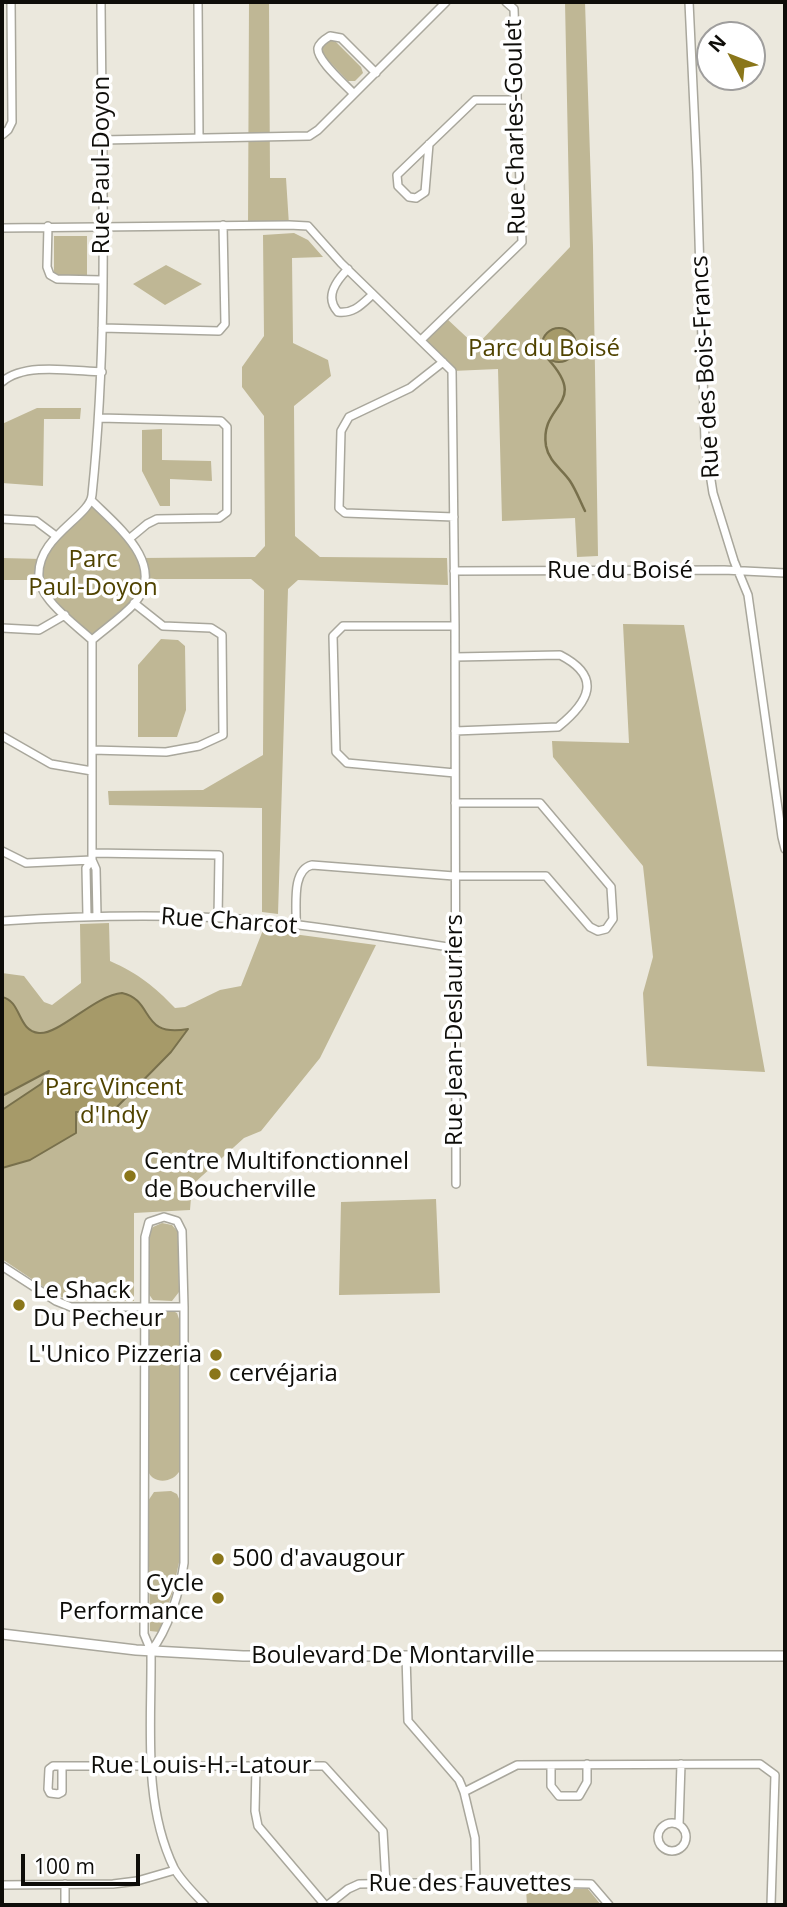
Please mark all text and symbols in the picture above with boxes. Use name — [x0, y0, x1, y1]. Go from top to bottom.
street label: Rue Charles-Goulet — [500, 19, 532, 235]
north arrow — [696, 21, 766, 91]
text: N — [702, 29, 732, 58]
street label: Rue Paul-Doyon — [88, 76, 116, 254]
street label: Rue des Bois-Francs — [686, 255, 726, 479]
park label: Parc du Boisé — [468, 335, 620, 363]
park label: Parc Paul-Doyon — [28, 546, 158, 602]
street label: Rue du Boisé — [547, 557, 693, 585]
street label: Rue Charcot — [160, 903, 298, 941]
street label: Rue Jean-Deslauriers — [441, 914, 469, 1146]
park label: Parc Vincent d'Indy — [45, 1074, 183, 1130]
place label: Centre Multifonctionnel de Boucherville — [144, 1148, 409, 1204]
marker: Centre Multifonctionnel de Boucherville — [122, 1168, 138, 1184]
place label: Le Shack Du Pecheur — [33, 1277, 164, 1333]
marker: Le Shack Du Pecheur — [11, 1297, 27, 1313]
place label: L'Unico Pizzeria — [28, 1341, 202, 1369]
marker: L'Unico Pizzeria — [208, 1347, 224, 1363]
place label: cervéjaria — [229, 1360, 338, 1388]
marker: cervéjaria — [207, 1366, 223, 1382]
place label: 500 d'avaugour — [232, 1545, 405, 1573]
marker: 500 d'avaugour — [210, 1551, 226, 1567]
place label: Cycle Performance — [59, 1570, 204, 1626]
marker: Cycle Performance — [210, 1590, 226, 1606]
street label: Boulevard De Montarville — [251, 1642, 535, 1670]
street label: Rue Louis-H.-Latour — [90, 1752, 312, 1780]
scale bar — [24, 1840, 144, 1884]
text: 100 m — [34, 1852, 95, 1880]
street label: Rue des Fauvettes — [368, 1870, 572, 1898]

